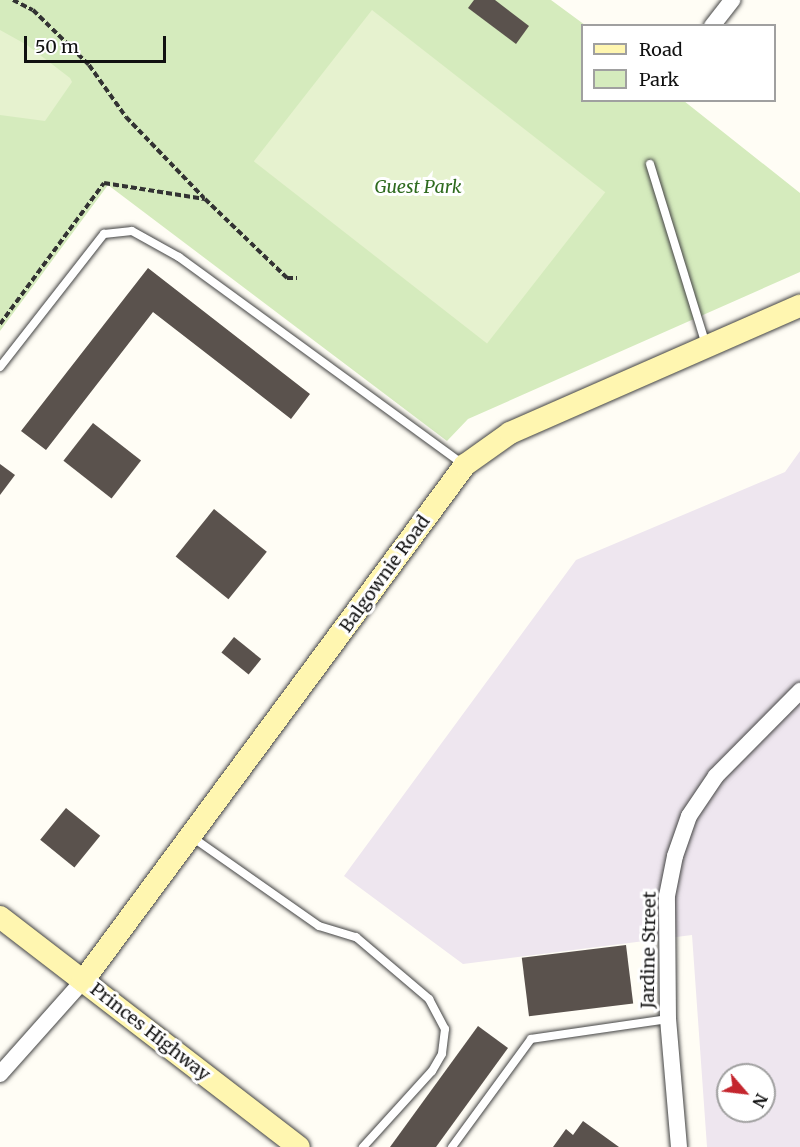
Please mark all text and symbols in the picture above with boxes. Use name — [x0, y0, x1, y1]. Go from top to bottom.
scale bar — [27, 24, 170, 62]
legend — [581, 24, 776, 102]
text: 50 m — [35, 35, 79, 58]
text: Road — [639, 38, 683, 61]
text: Park — [639, 68, 679, 91]
park label: Guest Park — [374, 176, 462, 198]
street label: Balgownie Road — [335, 511, 435, 637]
street label: Jardine Street — [637, 891, 661, 1009]
street label: Princes Highway — [86, 979, 214, 1085]
north arrow — [716, 1063, 776, 1123]
text: N — [748, 1090, 772, 1111]

